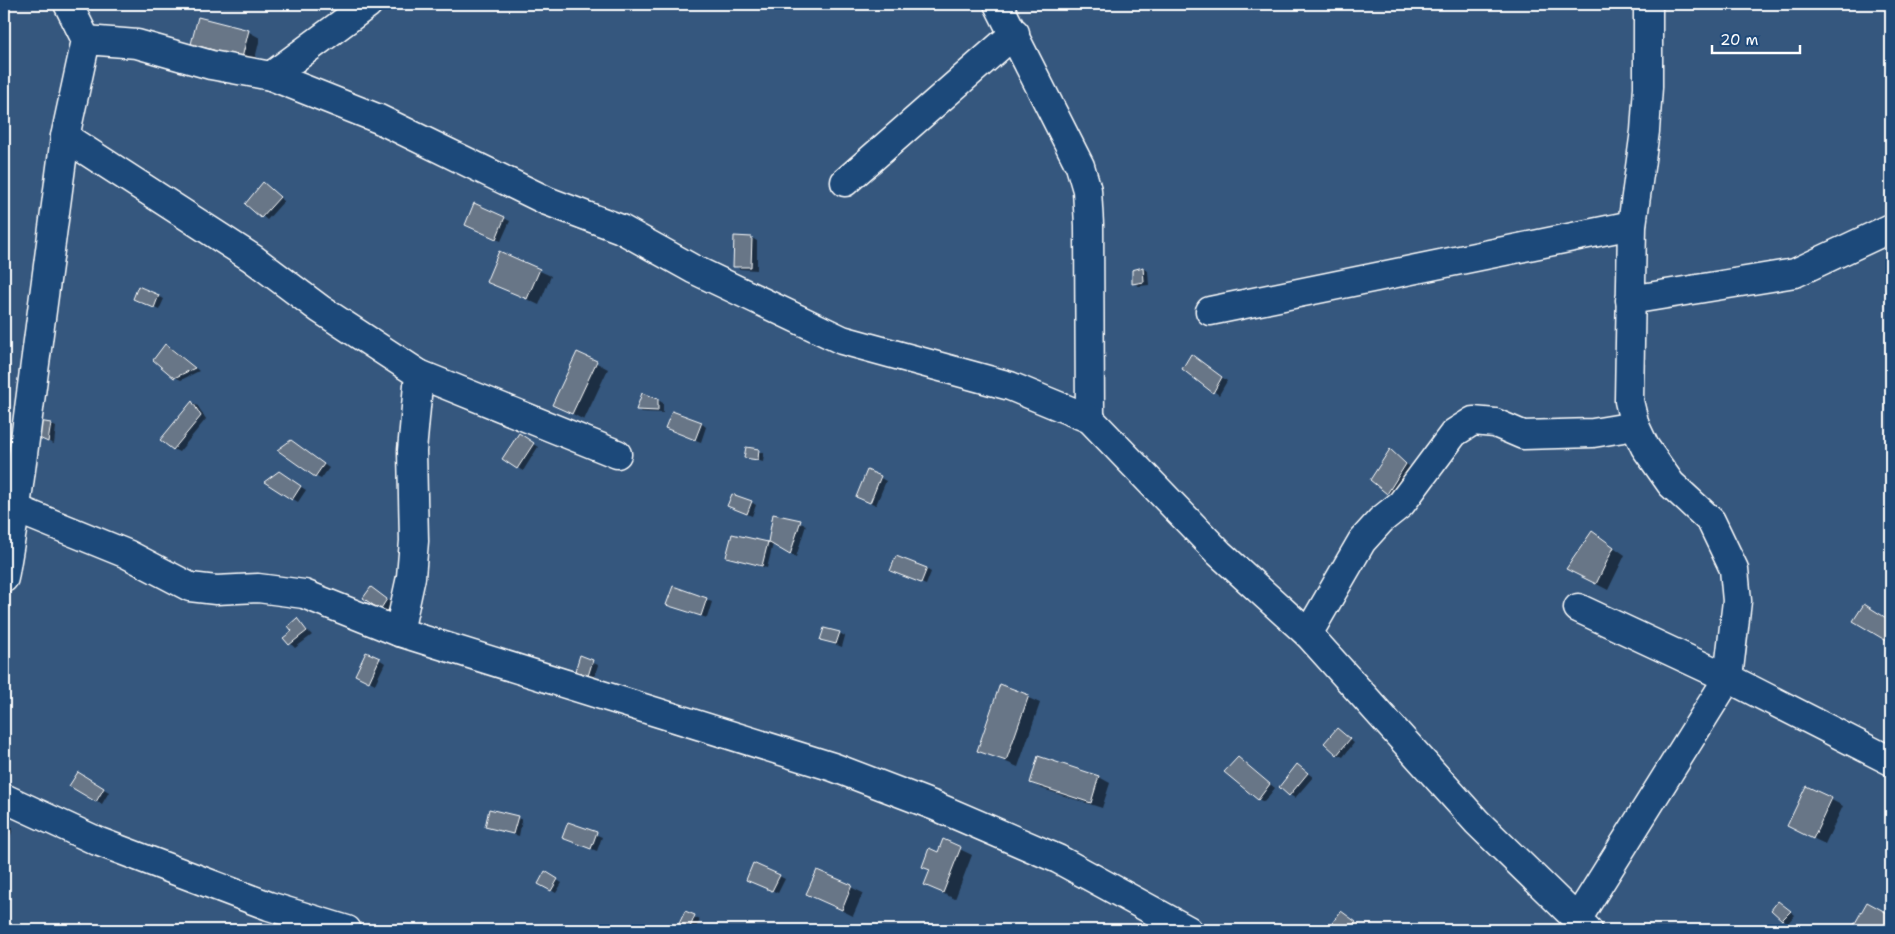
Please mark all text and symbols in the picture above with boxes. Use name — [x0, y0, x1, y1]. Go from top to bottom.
scale bar — [1712, 22, 1800, 54]
text: 20 m — [1720, 30, 1759, 50]

